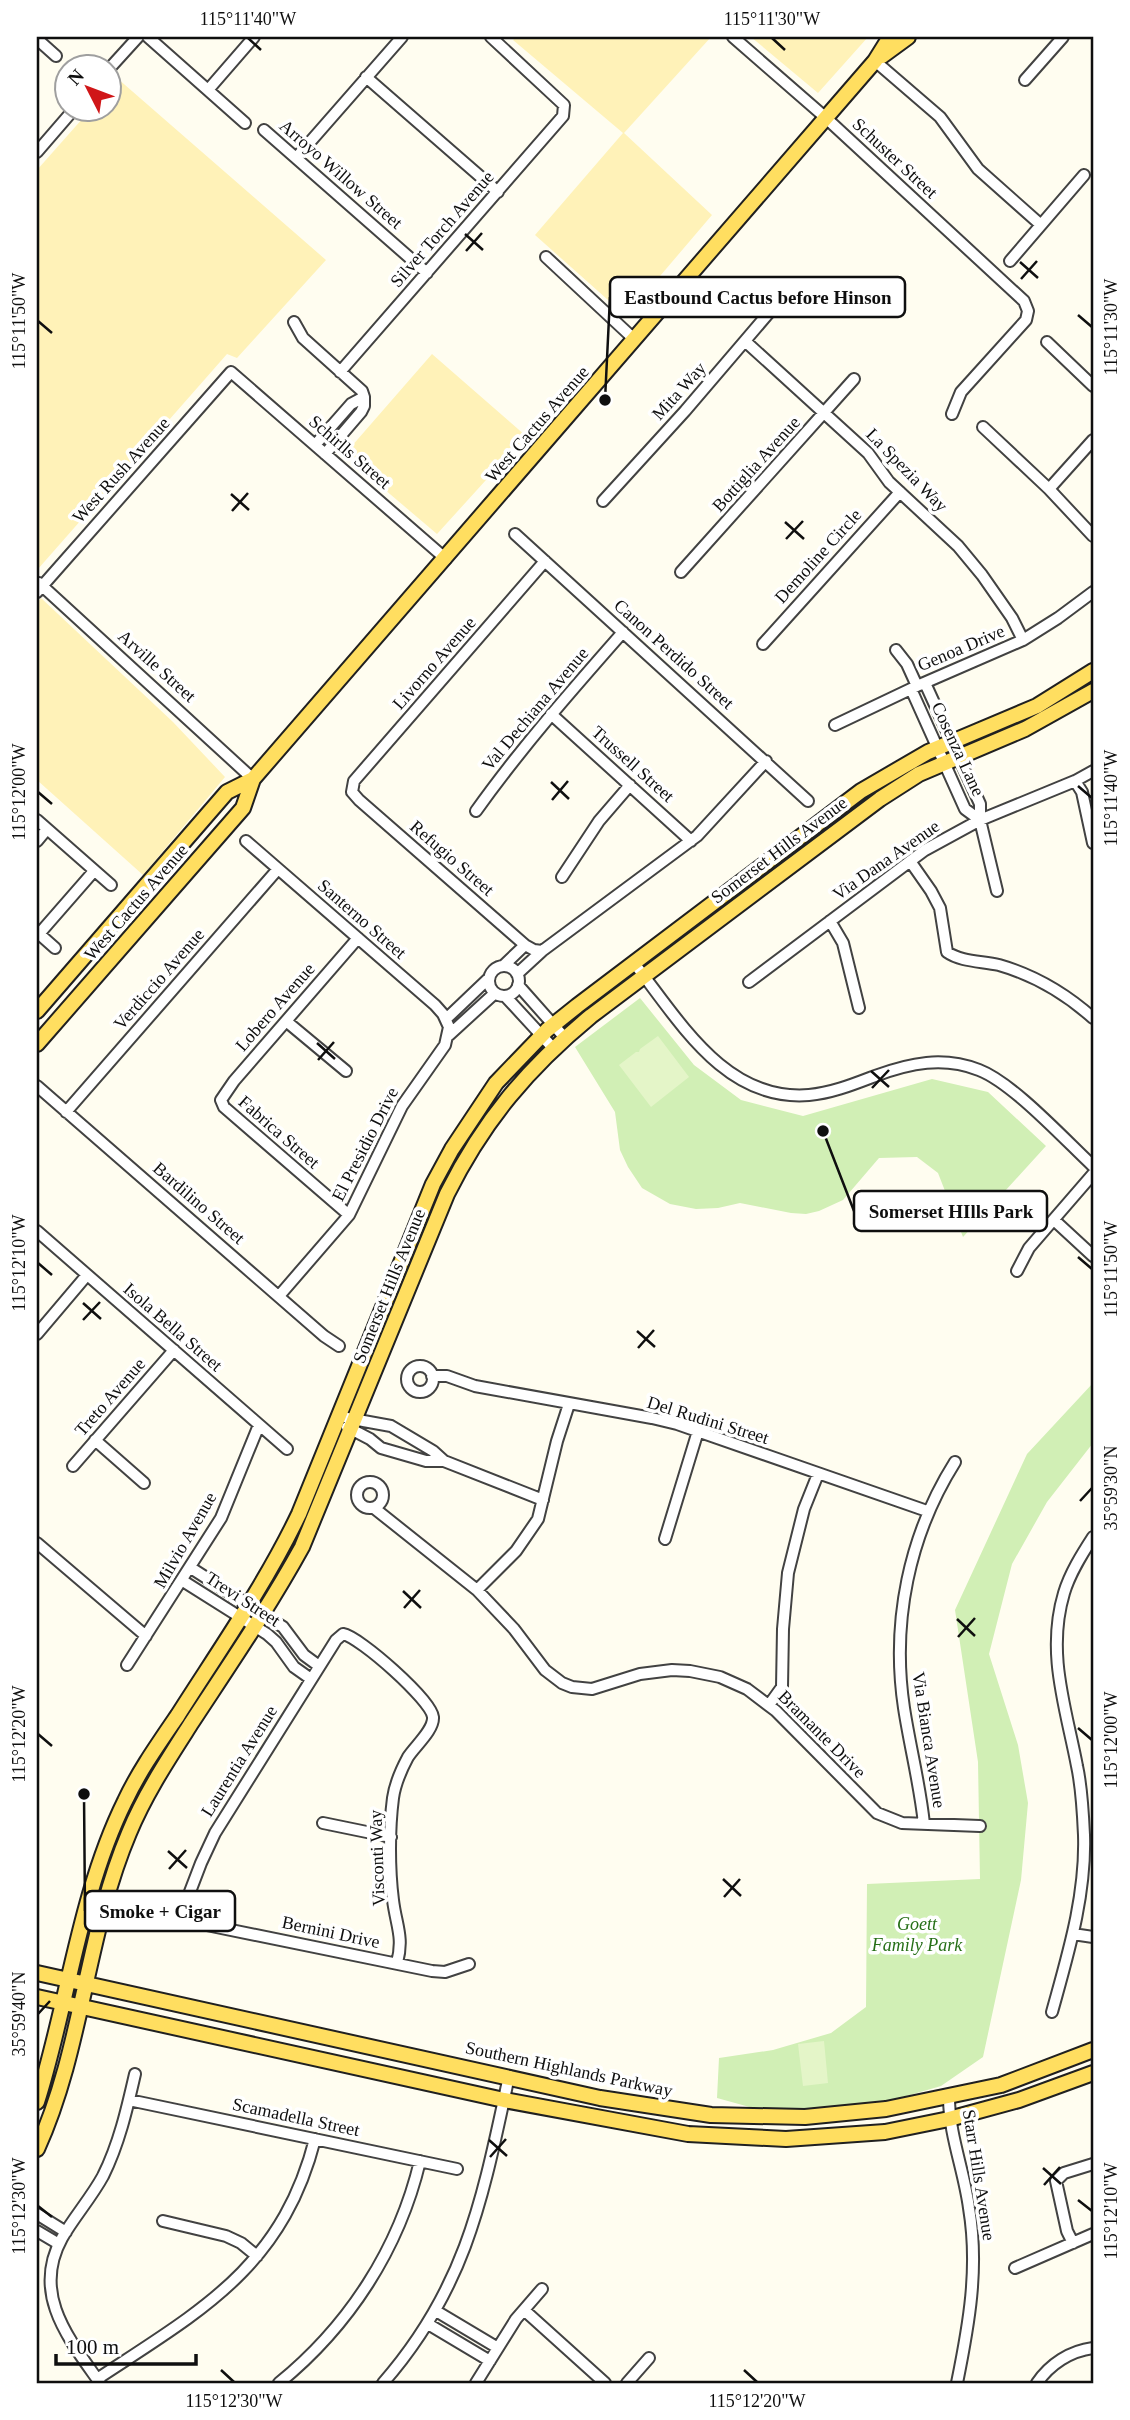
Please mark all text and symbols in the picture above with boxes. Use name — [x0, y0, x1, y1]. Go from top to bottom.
text: 115°11'40"W — [200, 9, 296, 29]
text: 115°11'30"W — [724, 9, 820, 29]
north arrow — [52, 52, 122, 122]
text: N — [63, 65, 88, 89]
street label: Schuster Street — [849, 114, 941, 202]
street label: Arroyo Willow Street — [276, 115, 406, 233]
street label: Silver Torch Avenue — [386, 167, 498, 291]
text: 115°11'50"W — [9, 273, 29, 369]
callout: Eastbound Cactus before Hinson — [610, 277, 905, 317]
text: 115°11'30"W — [1101, 279, 1121, 375]
text: Eastbound Cactus before Hinson — [624, 287, 892, 308]
street label: Mita Way — [648, 358, 710, 424]
street label: West Cactus Avenue — [481, 362, 593, 486]
street label: Schirlls Street — [305, 411, 395, 493]
street label: Bottiglia Avenue — [708, 412, 804, 516]
street label: West Rush Avenue — [68, 413, 174, 527]
street label: La Spezia Way — [862, 424, 952, 516]
street label: Demoline Circle — [771, 505, 865, 607]
street label: Canon Perdido Street — [610, 595, 738, 713]
street label: Livorno Avenue — [388, 613, 480, 713]
street label: Genoa Drive — [915, 621, 1007, 675]
street label: Arville Street — [114, 626, 200, 706]
street label: Val Dechiana Avenue — [478, 643, 592, 775]
street label: Cosenza Lane — [927, 699, 989, 799]
street label: Trussell Street — [588, 722, 678, 806]
text: 115°12'00"W — [9, 743, 29, 841]
text: 115°11'40"W — [1101, 750, 1121, 846]
street label: Somerset Hills Avenue — [707, 792, 851, 908]
street label: Refugio Street — [406, 816, 498, 900]
street label: Via Dana Avenue — [829, 816, 943, 904]
street label: West Cactus Avenue — [80, 840, 192, 964]
street label: Santerno Street — [314, 875, 410, 963]
street label: Verdiccio Avenue — [110, 924, 208, 1034]
street label: Lobero Avenue — [231, 959, 319, 1055]
street label: El Presidio Drive — [328, 1084, 402, 1204]
street label: Fabrica Street — [235, 1091, 323, 1173]
street label: Bardilino Street — [149, 1158, 249, 1248]
callout: Somerset HIlls Park — [854, 1191, 1047, 1231]
text: Somerset HIlls Park — [869, 1201, 1034, 1222]
street label: Somerset Hills Avenue — [349, 1206, 429, 1366]
text: 115°12'10"W — [9, 1214, 29, 1312]
text: 115°11'50"W — [1101, 1221, 1121, 1317]
street label: Isola Bella Street — [120, 1279, 226, 1375]
street label: Treto Avenue — [71, 1354, 149, 1440]
street label: Del Rudini Street — [645, 1392, 771, 1448]
text: 35°59'30"N — [1101, 1446, 1121, 1530]
street label: Milvio Avenue — [150, 1489, 220, 1591]
street label: Trevi Street — [202, 1568, 284, 1630]
street label: Via Bianca Avenue — [908, 1671, 950, 1809]
text: 115°12'20"W — [9, 1685, 29, 1783]
street label: Bramante Drive — [774, 1686, 870, 1782]
text: 115°12'00"W — [1101, 1691, 1121, 1789]
street label: Laurentia Avenue — [197, 1702, 281, 1820]
street label: Visconti Way — [365, 1809, 389, 1907]
callout: Smoke + Cigar — [85, 1891, 235, 1931]
text: Smoke + Cigar — [99, 1901, 221, 1922]
street label: Bernini Drive — [280, 1912, 382, 1952]
park label: Goett Family Park — [871, 1914, 963, 1955]
text: 35°59'40"N — [9, 1972, 29, 2056]
street label: Southern Highlands Parkway — [464, 2037, 674, 2101]
street label: Scamadella Street — [231, 2094, 361, 2140]
street label: Starr Hills Avenue — [959, 2108, 999, 2242]
text: 115°12'30"W — [9, 2157, 29, 2255]
text: 115°12'10"W — [1101, 2162, 1121, 2260]
scale bar — [56, 2322, 196, 2366]
text: 100 m — [66, 2335, 119, 2359]
text: 115°12'30"W — [185, 2391, 283, 2411]
text: 115°12'20"W — [708, 2391, 806, 2411]

